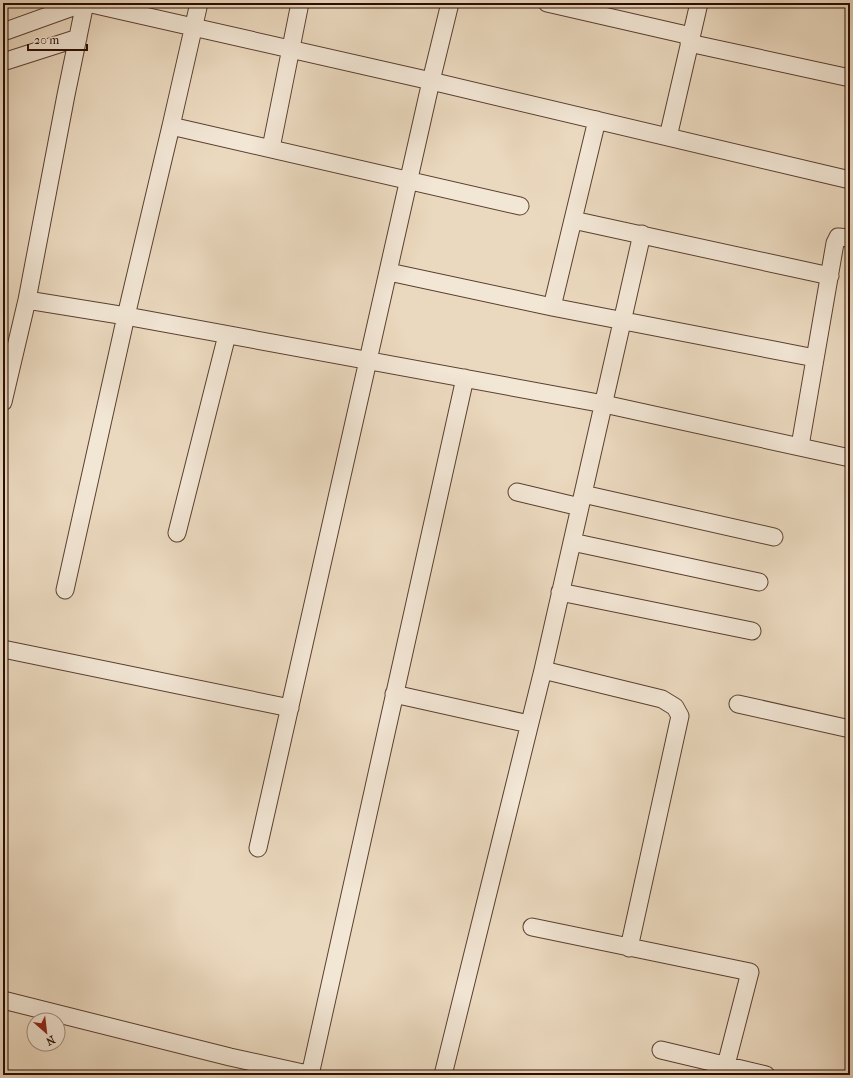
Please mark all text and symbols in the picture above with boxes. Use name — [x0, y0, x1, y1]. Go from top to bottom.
scale bar — [28, 26, 87, 52]
text: 20 m — [34, 33, 59, 47]
north arrow — [26, 1012, 66, 1052]
text: N — [43, 1033, 57, 1048]

